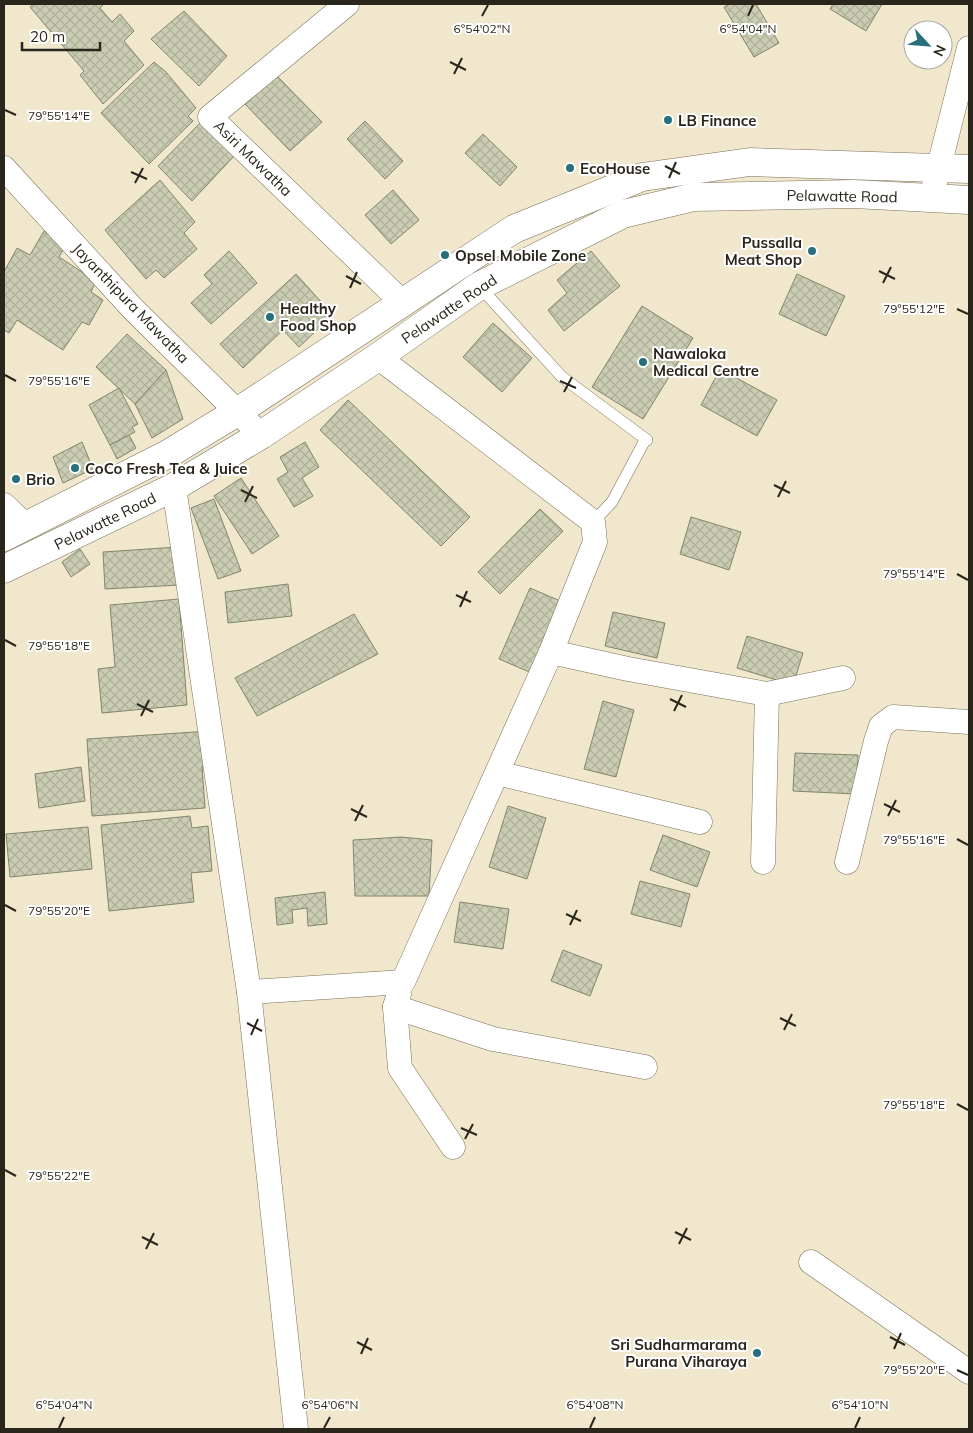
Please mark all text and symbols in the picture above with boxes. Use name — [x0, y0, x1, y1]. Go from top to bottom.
scale bar — [22, 20, 100, 52]
north arrow — [903, 20, 953, 70]
text: 6°54'02"N — [454, 21, 510, 36]
text: 6°54'04"N — [720, 21, 776, 36]
text: 20 m — [30, 27, 65, 46]
text: N — [929, 42, 950, 59]
text: 79°55'14"E — [28, 108, 90, 123]
place label: LB Finance — [678, 111, 756, 130]
marker: LB Finance — [662, 114, 674, 126]
street label: Asiri Mawatha — [210, 116, 296, 200]
place label: EcoHouse — [580, 159, 650, 178]
marker: EcoHouse — [564, 162, 576, 174]
street label: Pelawatte Road — [786, 186, 898, 206]
place label: Pussalla Meat Shop — [725, 233, 802, 269]
street label: Jayanthipura Mawatha — [69, 239, 193, 367]
marker: Pussalla Meat Shop — [806, 245, 818, 257]
place label: Opsel Mobile Zone — [455, 246, 586, 265]
marker: Opsel Mobile Zone — [439, 249, 451, 261]
street label: Pelawatte Road — [398, 270, 500, 348]
place label: Healthy Food Shop — [280, 299, 356, 335]
text: 79°55'12"E — [883, 301, 945, 316]
marker: Healthy Food Shop — [264, 311, 276, 323]
place label: Nawaloka Medical Centre — [653, 344, 759, 380]
marker: Nawaloka Medical Centre — [637, 356, 649, 368]
text: 79°55'16"E — [28, 373, 90, 388]
place label: CoCo Fresh Tea & Juice — [85, 459, 248, 478]
marker: CoCo Fresh Tea & Juice — [69, 462, 81, 474]
place label: Brio — [26, 470, 55, 489]
marker: Brio — [10, 473, 22, 485]
street label: Pelawatte Road — [51, 488, 159, 554]
text: 79°55'14"E — [883, 566, 945, 581]
text: 79°55'18"E — [28, 638, 90, 653]
text: 79°55'16"E — [883, 832, 945, 847]
text: 79°55'20"E — [28, 903, 90, 918]
text: 79°55'18"E — [883, 1097, 945, 1112]
text: 79°55'22"E — [28, 1168, 90, 1183]
place label: Sri Sudharmarama Purana Viharaya — [611, 1335, 747, 1371]
marker: Sri Sudharmarama Purana Viharaya — [751, 1347, 763, 1359]
text: 79°55'20"E — [883, 1362, 945, 1377]
text: 6°54'04"N — [36, 1397, 92, 1412]
text: 6°54'06"N — [302, 1397, 358, 1412]
text: 6°54'08"N — [567, 1397, 623, 1412]
text: 6°54'10"N — [832, 1397, 888, 1412]

